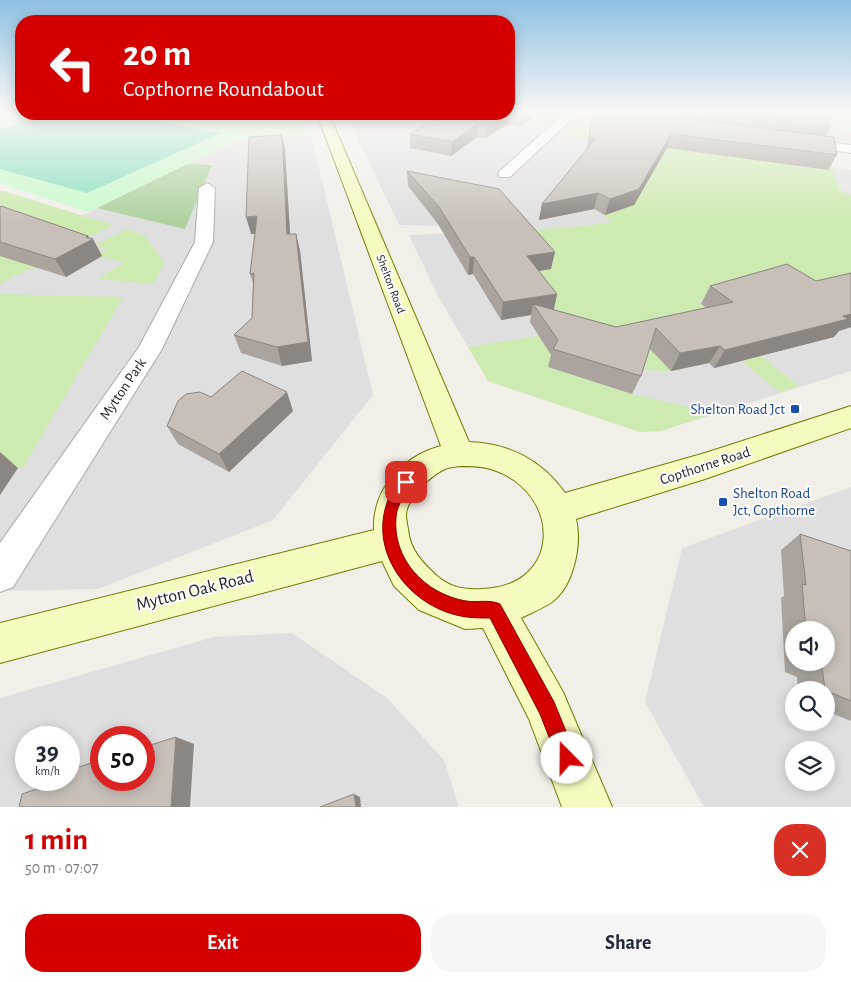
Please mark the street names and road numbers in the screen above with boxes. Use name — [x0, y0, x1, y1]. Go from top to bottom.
street label: Shelton Road — [374, 253, 408, 315]
street label: Mytton Park — [97, 355, 149, 422]
street label: Copthorne Road — [658, 444, 752, 488]
street label: Mytton Oak Road — [134, 568, 256, 614]

